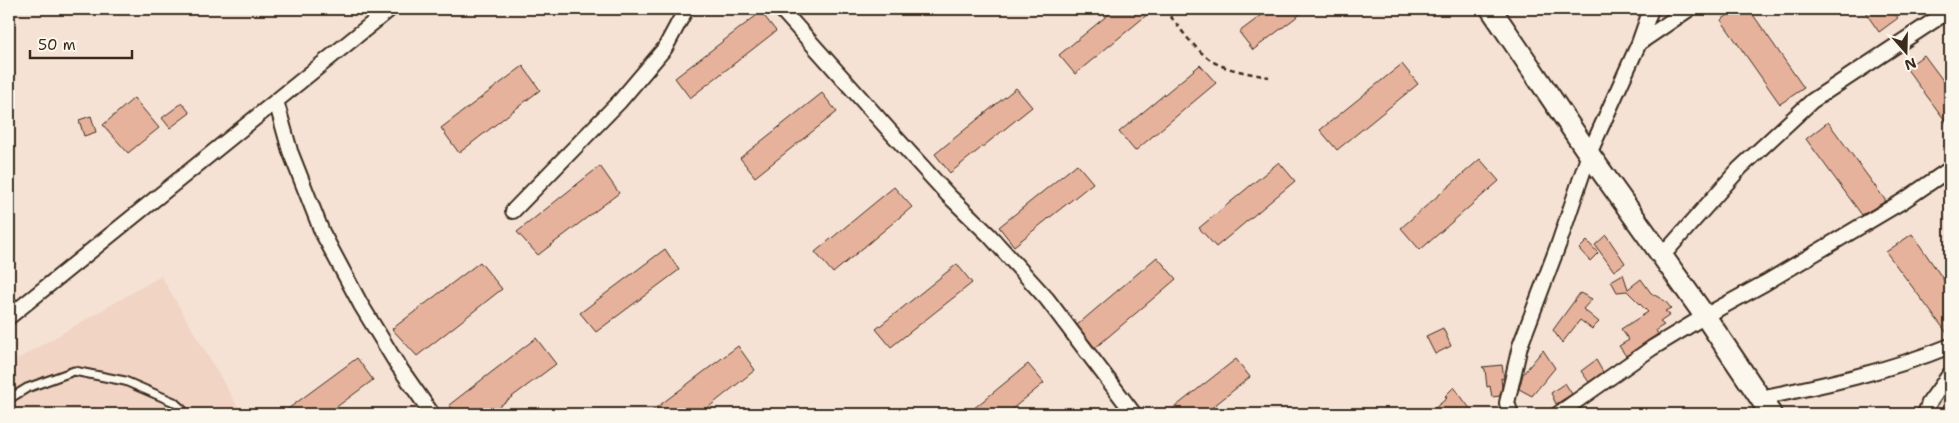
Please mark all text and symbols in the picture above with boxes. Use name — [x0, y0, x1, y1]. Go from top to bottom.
scale bar — [30, 28, 132, 60]
north arrow — [1882, 28, 1932, 78]
text: 50 m — [38, 35, 76, 55]
text: N — [1902, 54, 1919, 75]

